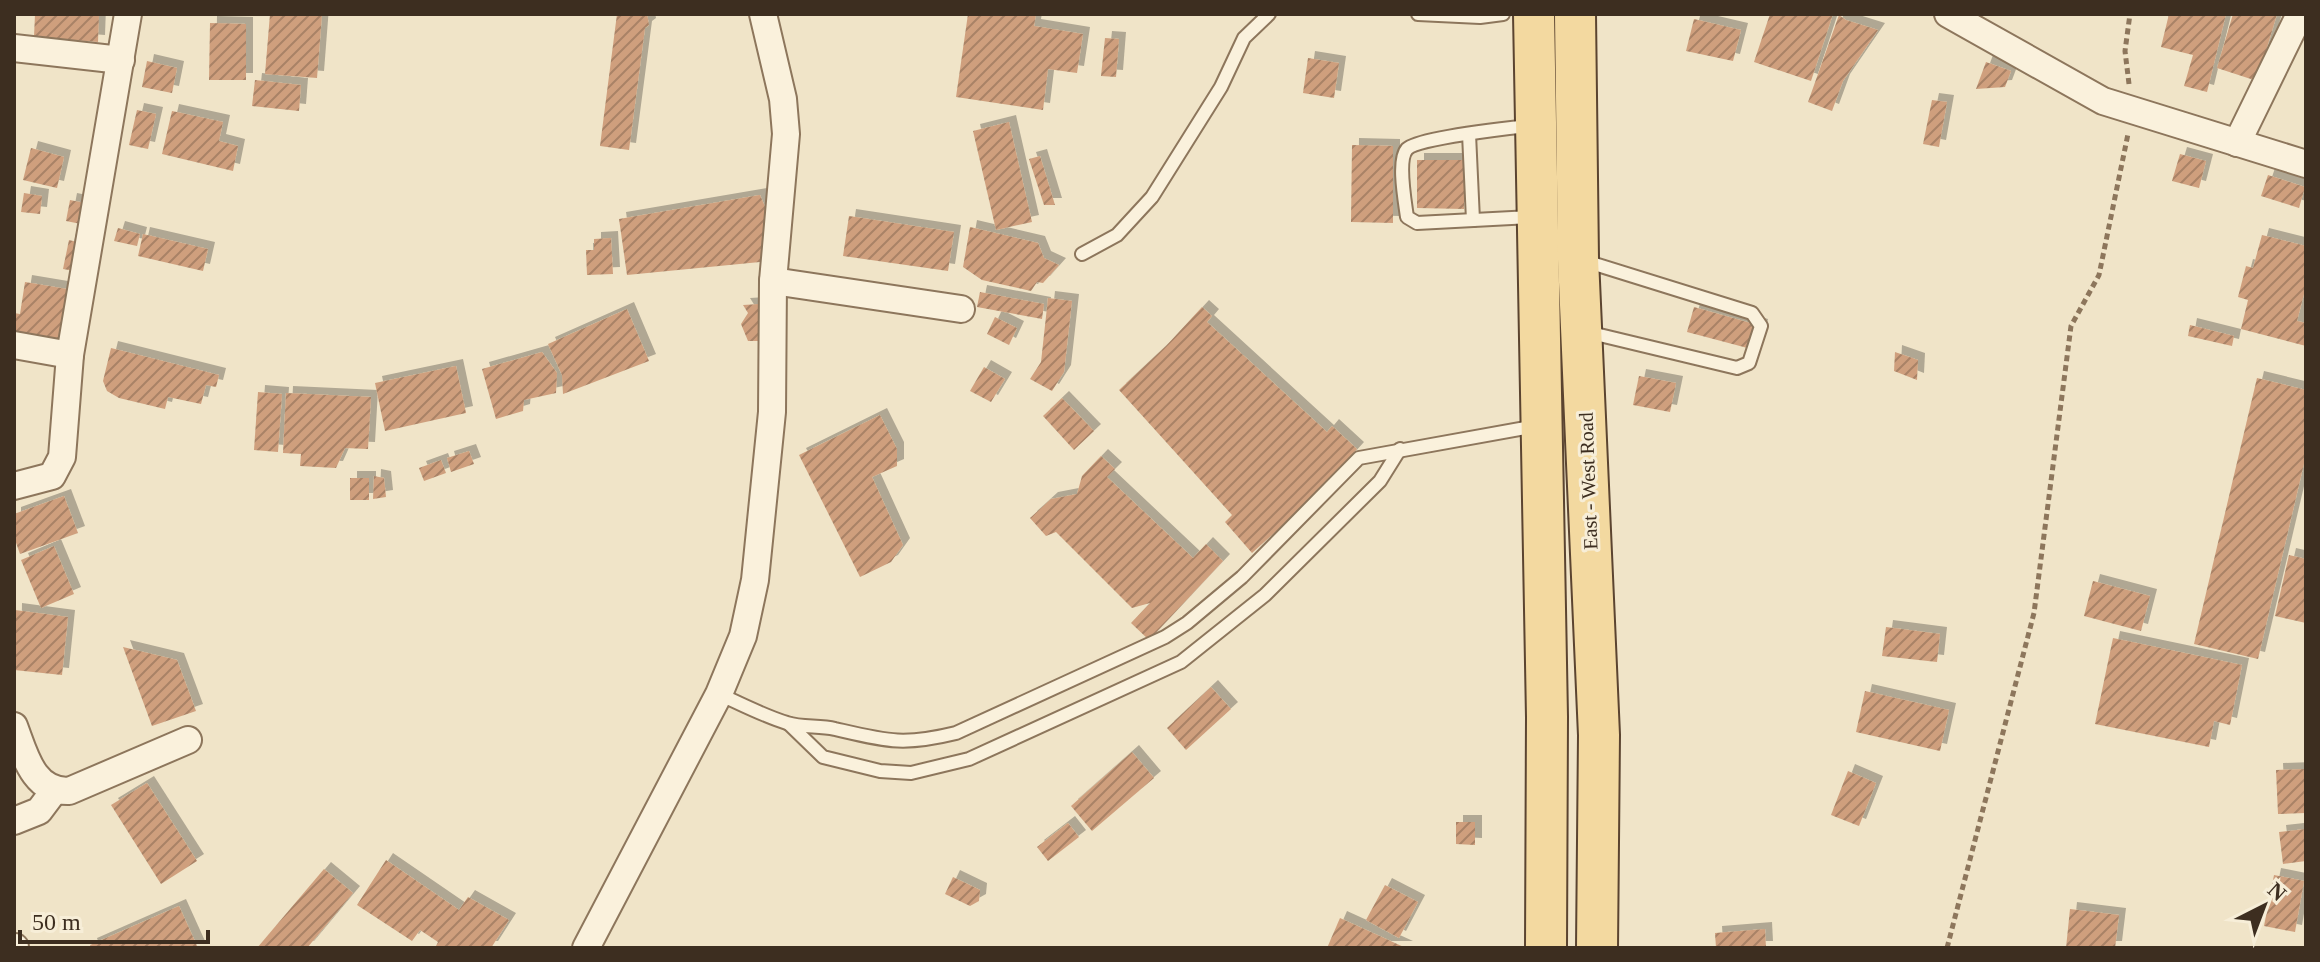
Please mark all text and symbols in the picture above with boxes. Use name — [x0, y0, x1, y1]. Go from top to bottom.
street label: East - West Road — [1575, 412, 1601, 550]
north arrow — [2224, 866, 2304, 946]
text: N — [2263, 877, 2291, 906]
scale bar — [20, 894, 208, 944]
text: 50 m — [32, 909, 81, 935]

